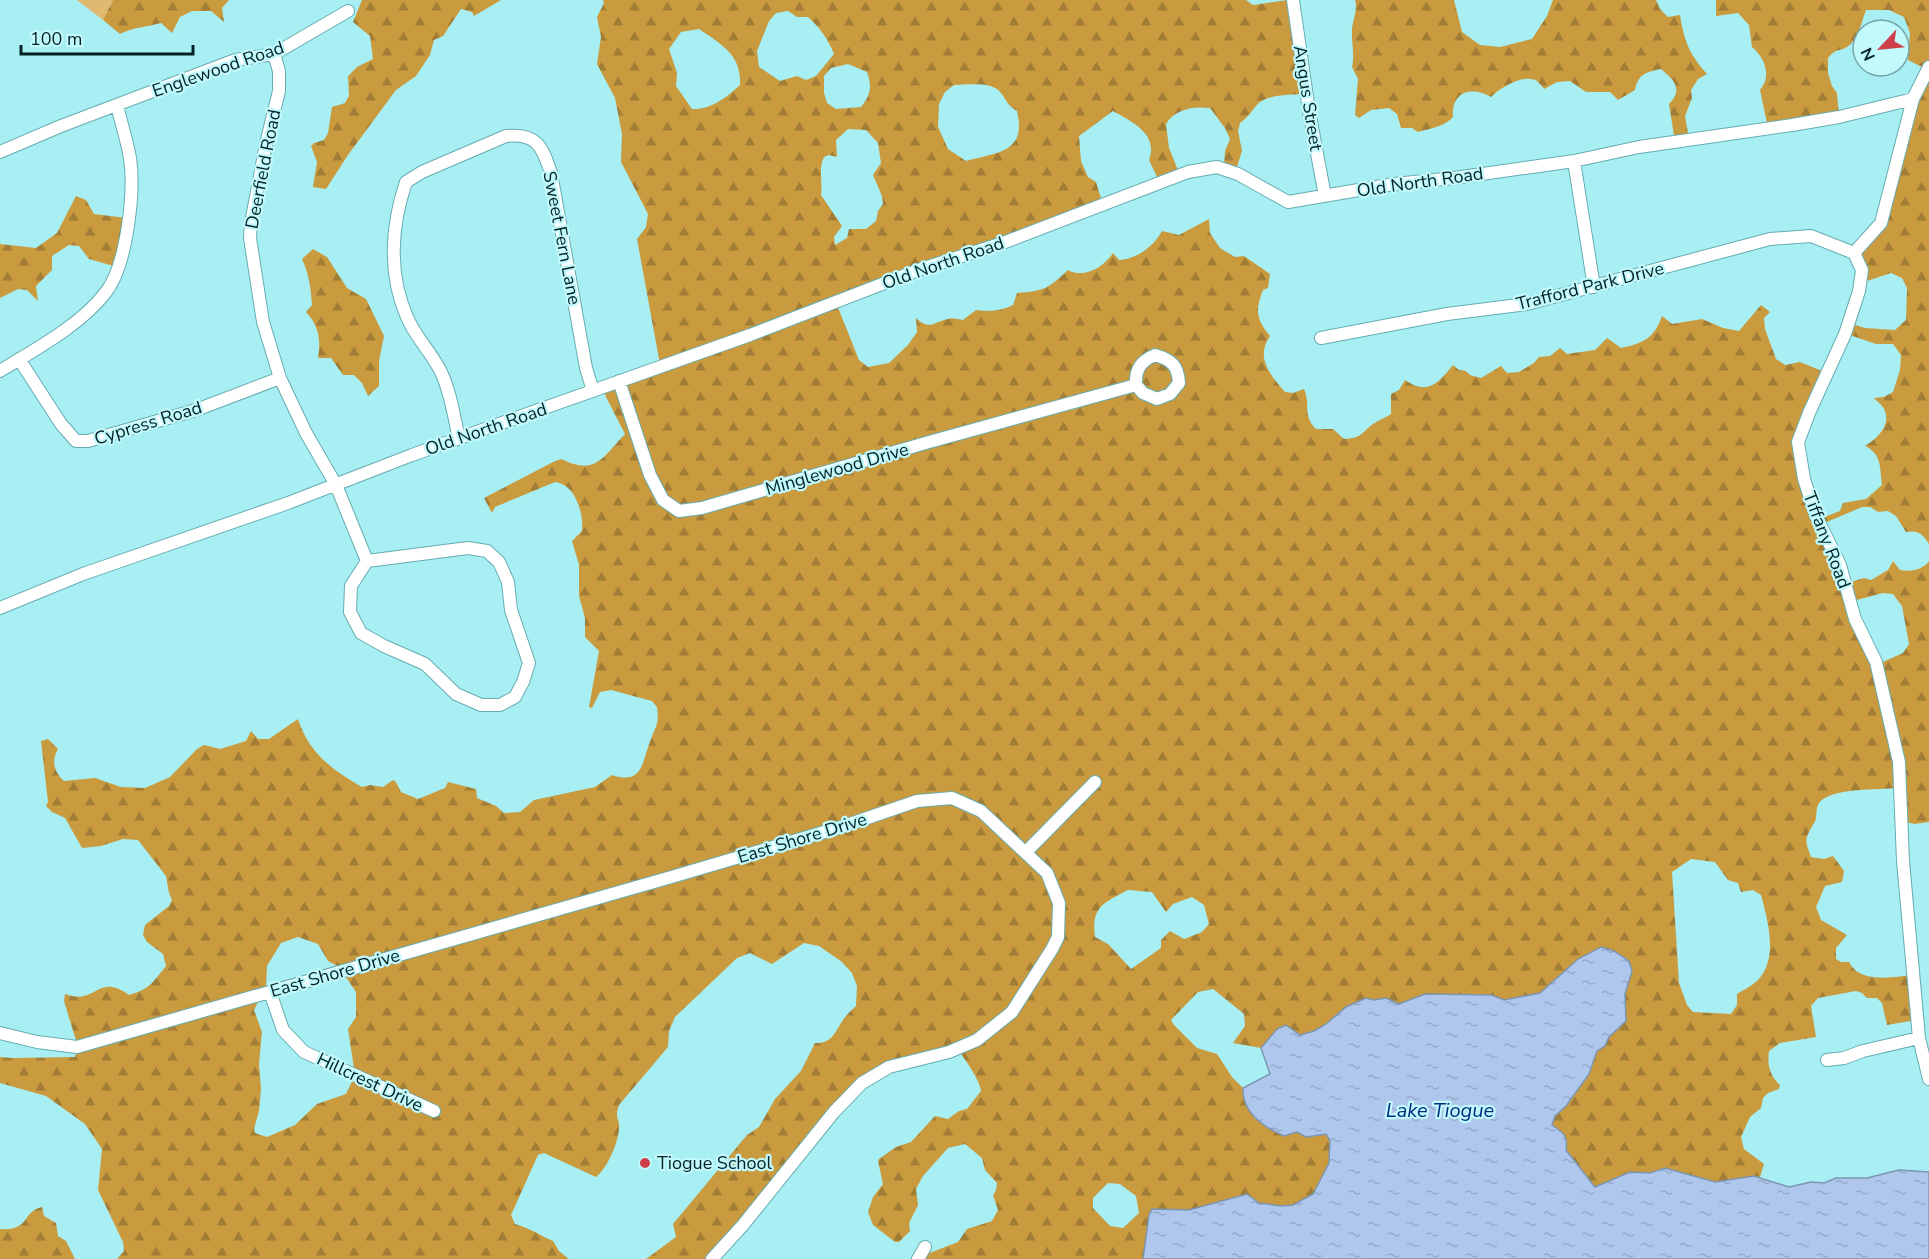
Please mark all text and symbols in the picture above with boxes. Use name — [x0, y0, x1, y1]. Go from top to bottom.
scale bar — [21, 18, 194, 56]
north arrow — [1851, 18, 1911, 78]
text: 100 m — [30, 27, 82, 51]
street label: Englewood Road — [149, 35, 287, 103]
street label: Angus Street — [1288, 44, 1328, 153]
text: N — [1856, 44, 1881, 64]
street label: Deerfield Road — [240, 107, 286, 231]
street label: Old North Road — [1355, 161, 1485, 203]
street label: Sweet Fern Lane — [537, 169, 587, 307]
street label: Old North Road — [879, 231, 1007, 295]
street label: Trafford Park Drive — [1514, 256, 1666, 316]
street label: Cypress Road — [91, 395, 205, 451]
street label: Old North Road — [422, 397, 550, 461]
street label: Minglewood Drive — [763, 437, 911, 501]
street label: Tiffany Road — [1798, 488, 1856, 592]
street label: East Shore Drive — [734, 807, 870, 869]
street label: East Shore Drive — [267, 943, 403, 1003]
street label: Hillcrest Drive — [313, 1047, 427, 1117]
water label: Lake Tiogue — [1386, 1097, 1495, 1124]
place label: Tiogue School — [657, 1151, 773, 1175]
marker: Tiogue School — [638, 1156, 652, 1170]

